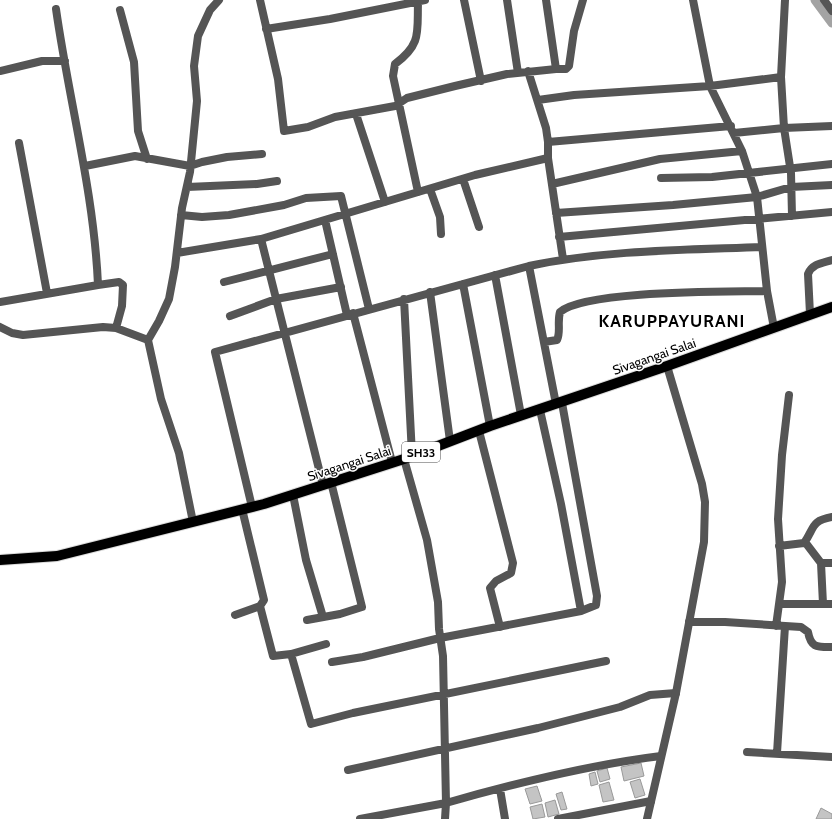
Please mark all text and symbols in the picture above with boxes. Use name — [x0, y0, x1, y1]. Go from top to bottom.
district label: KARUPPAYURANI — [599, 311, 745, 331]
street label: Sivagangai Salai — [610, 334, 698, 378]
street label: Sivagangai Salai — [305, 442, 393, 484]
road number: SH33 — [402, 442, 440, 462]

